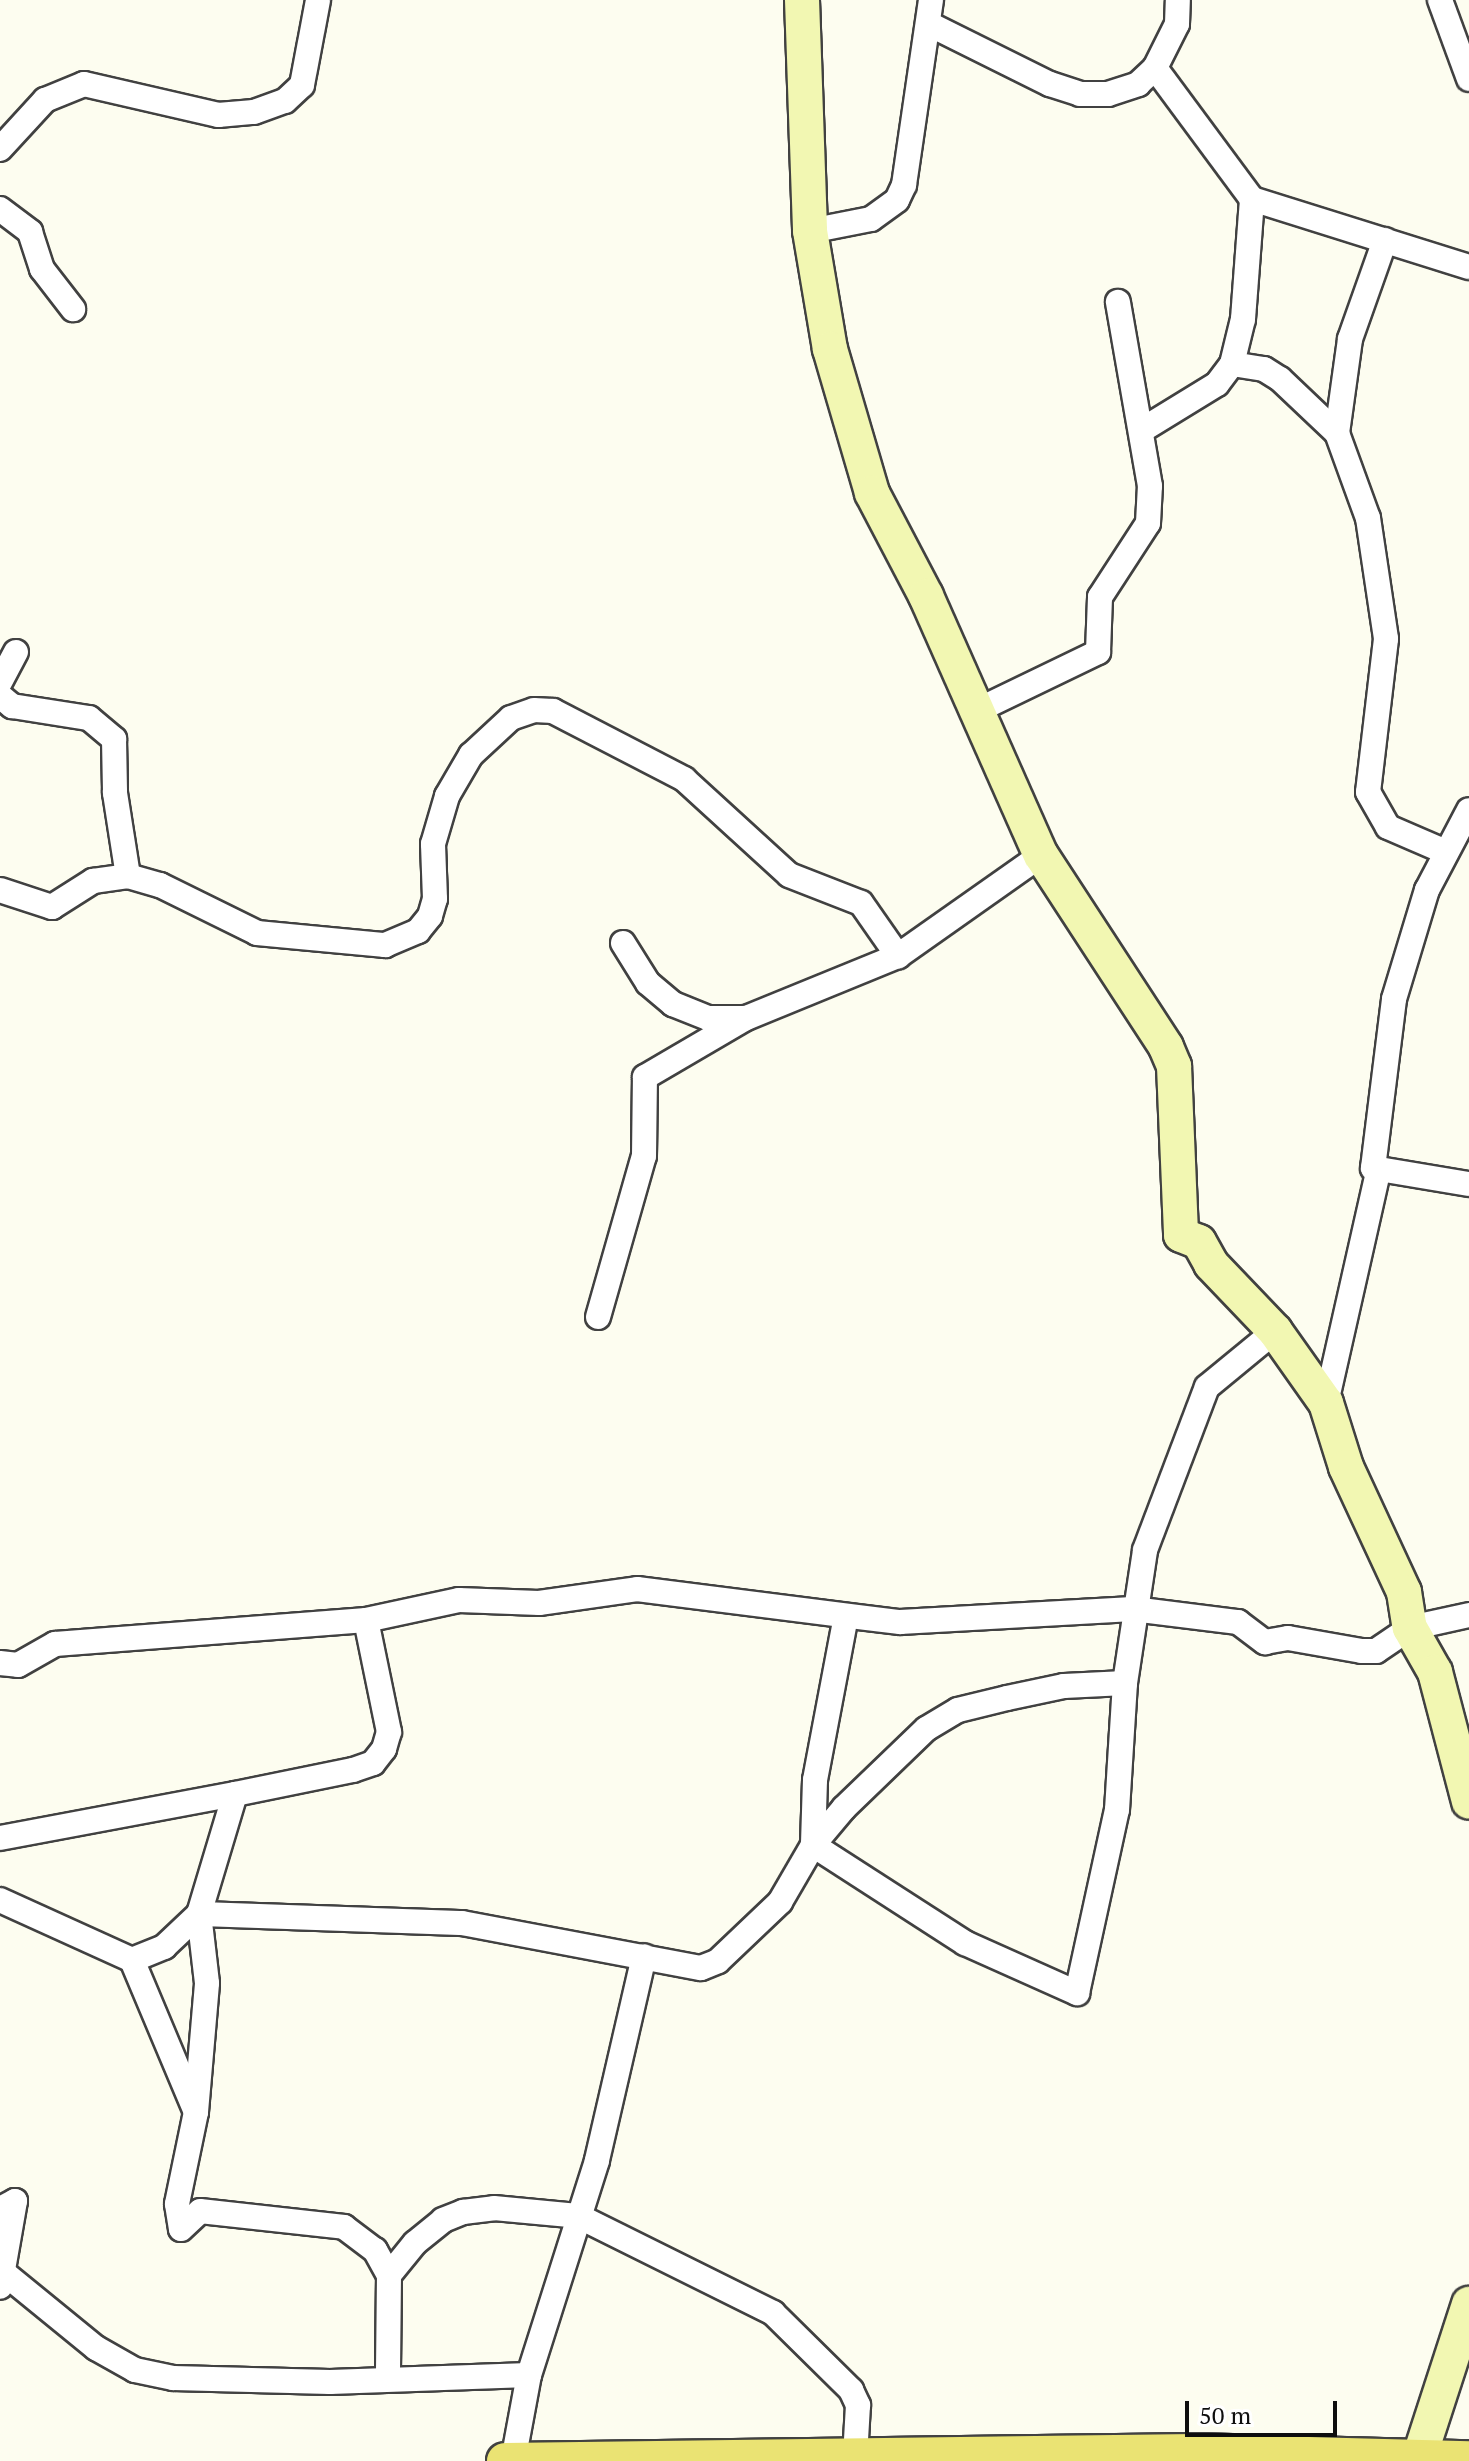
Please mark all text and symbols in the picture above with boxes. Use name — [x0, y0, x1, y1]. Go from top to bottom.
scale bar — [1189, 2385, 1341, 2435]
text: 50 m — [1199, 2399, 1251, 2431]

